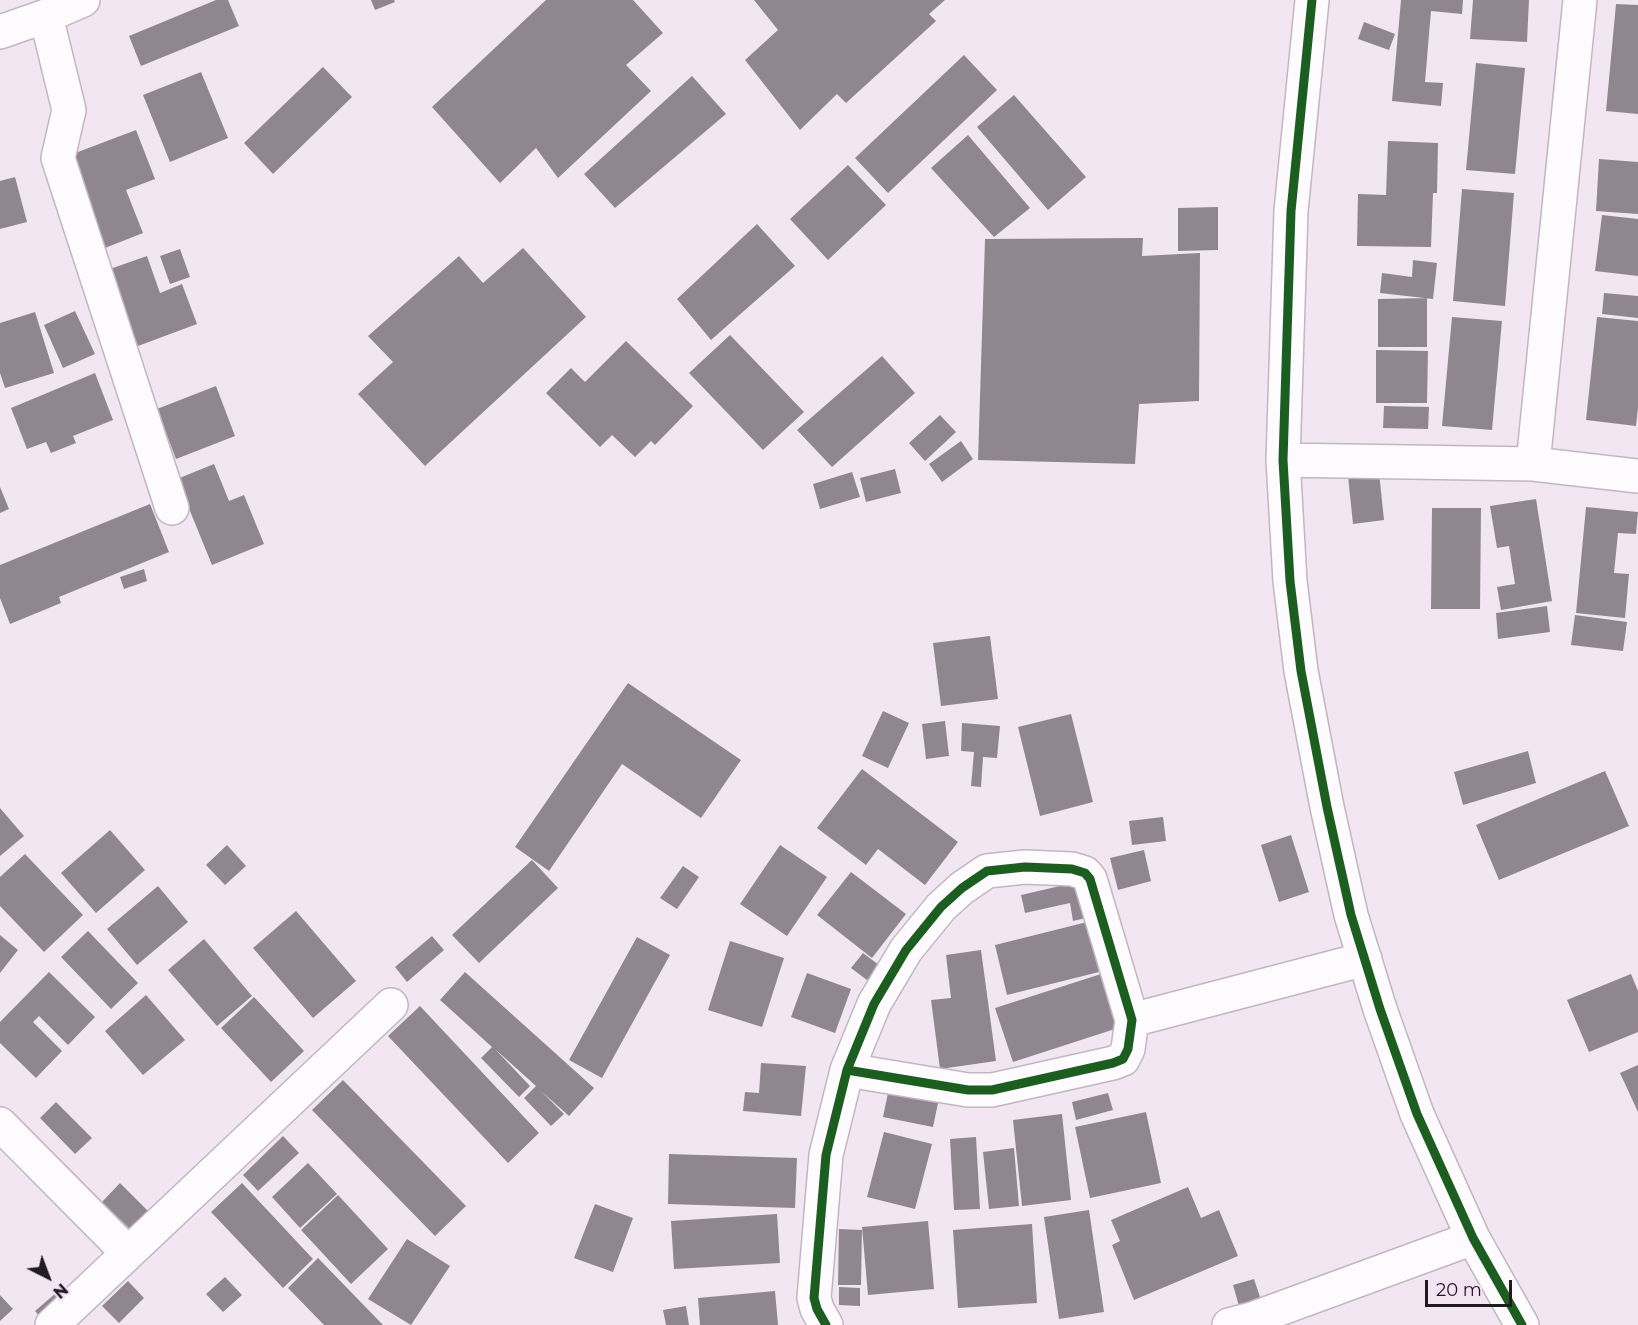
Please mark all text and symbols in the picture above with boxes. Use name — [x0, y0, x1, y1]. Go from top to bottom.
north arrow — [18, 1247, 78, 1307]
scale bar — [1428, 1268, 1515, 1306]
text: N — [49, 1279, 72, 1302]
text: 20 m — [1436, 1279, 1482, 1301]

